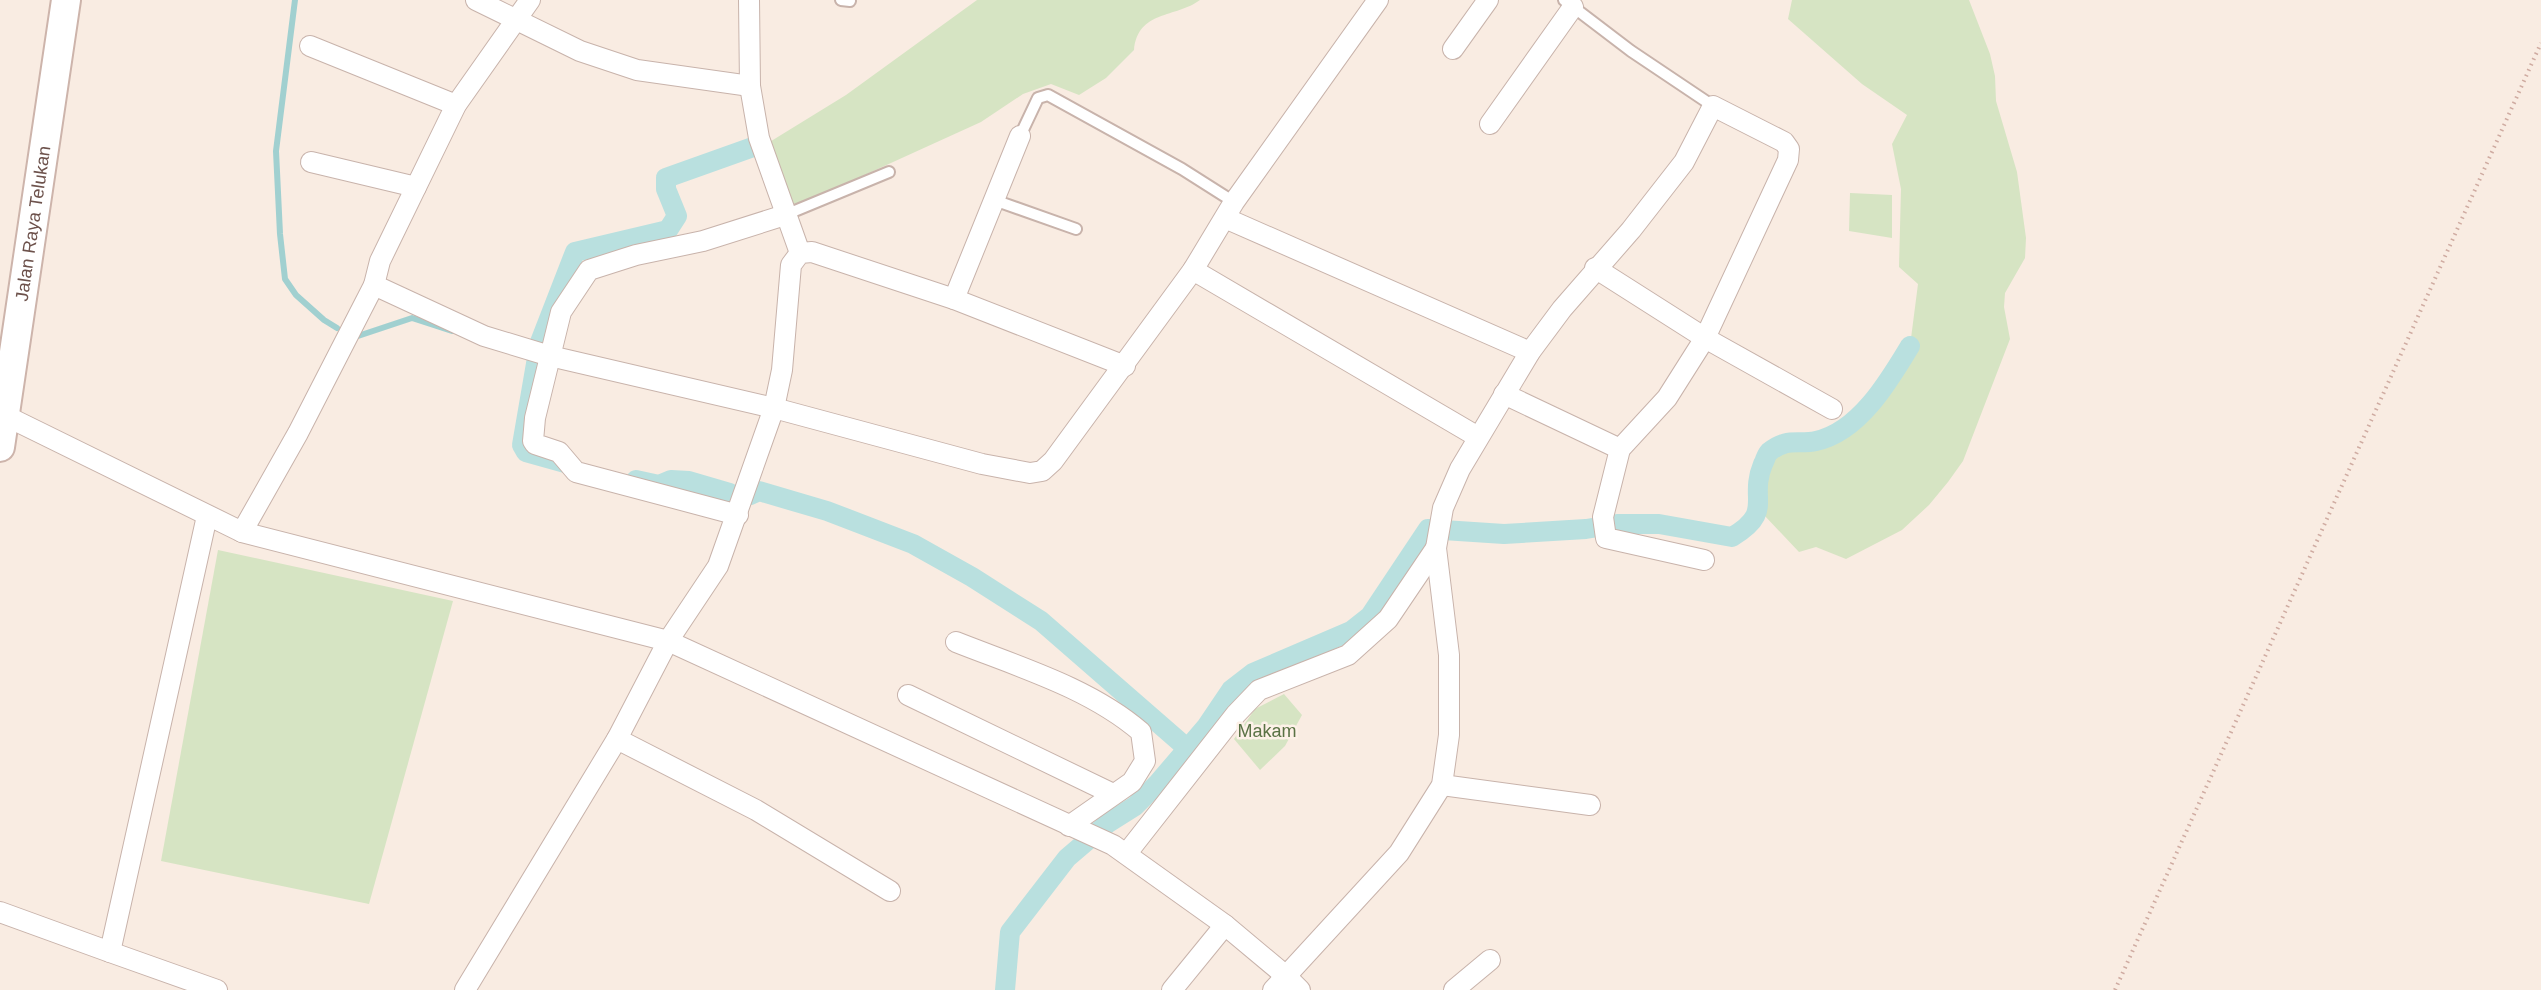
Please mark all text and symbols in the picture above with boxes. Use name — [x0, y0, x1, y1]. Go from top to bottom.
street label: Jalan Raya Telukan — [12, 144, 54, 302]
park label: Makam — [1237, 721, 1297, 741]

